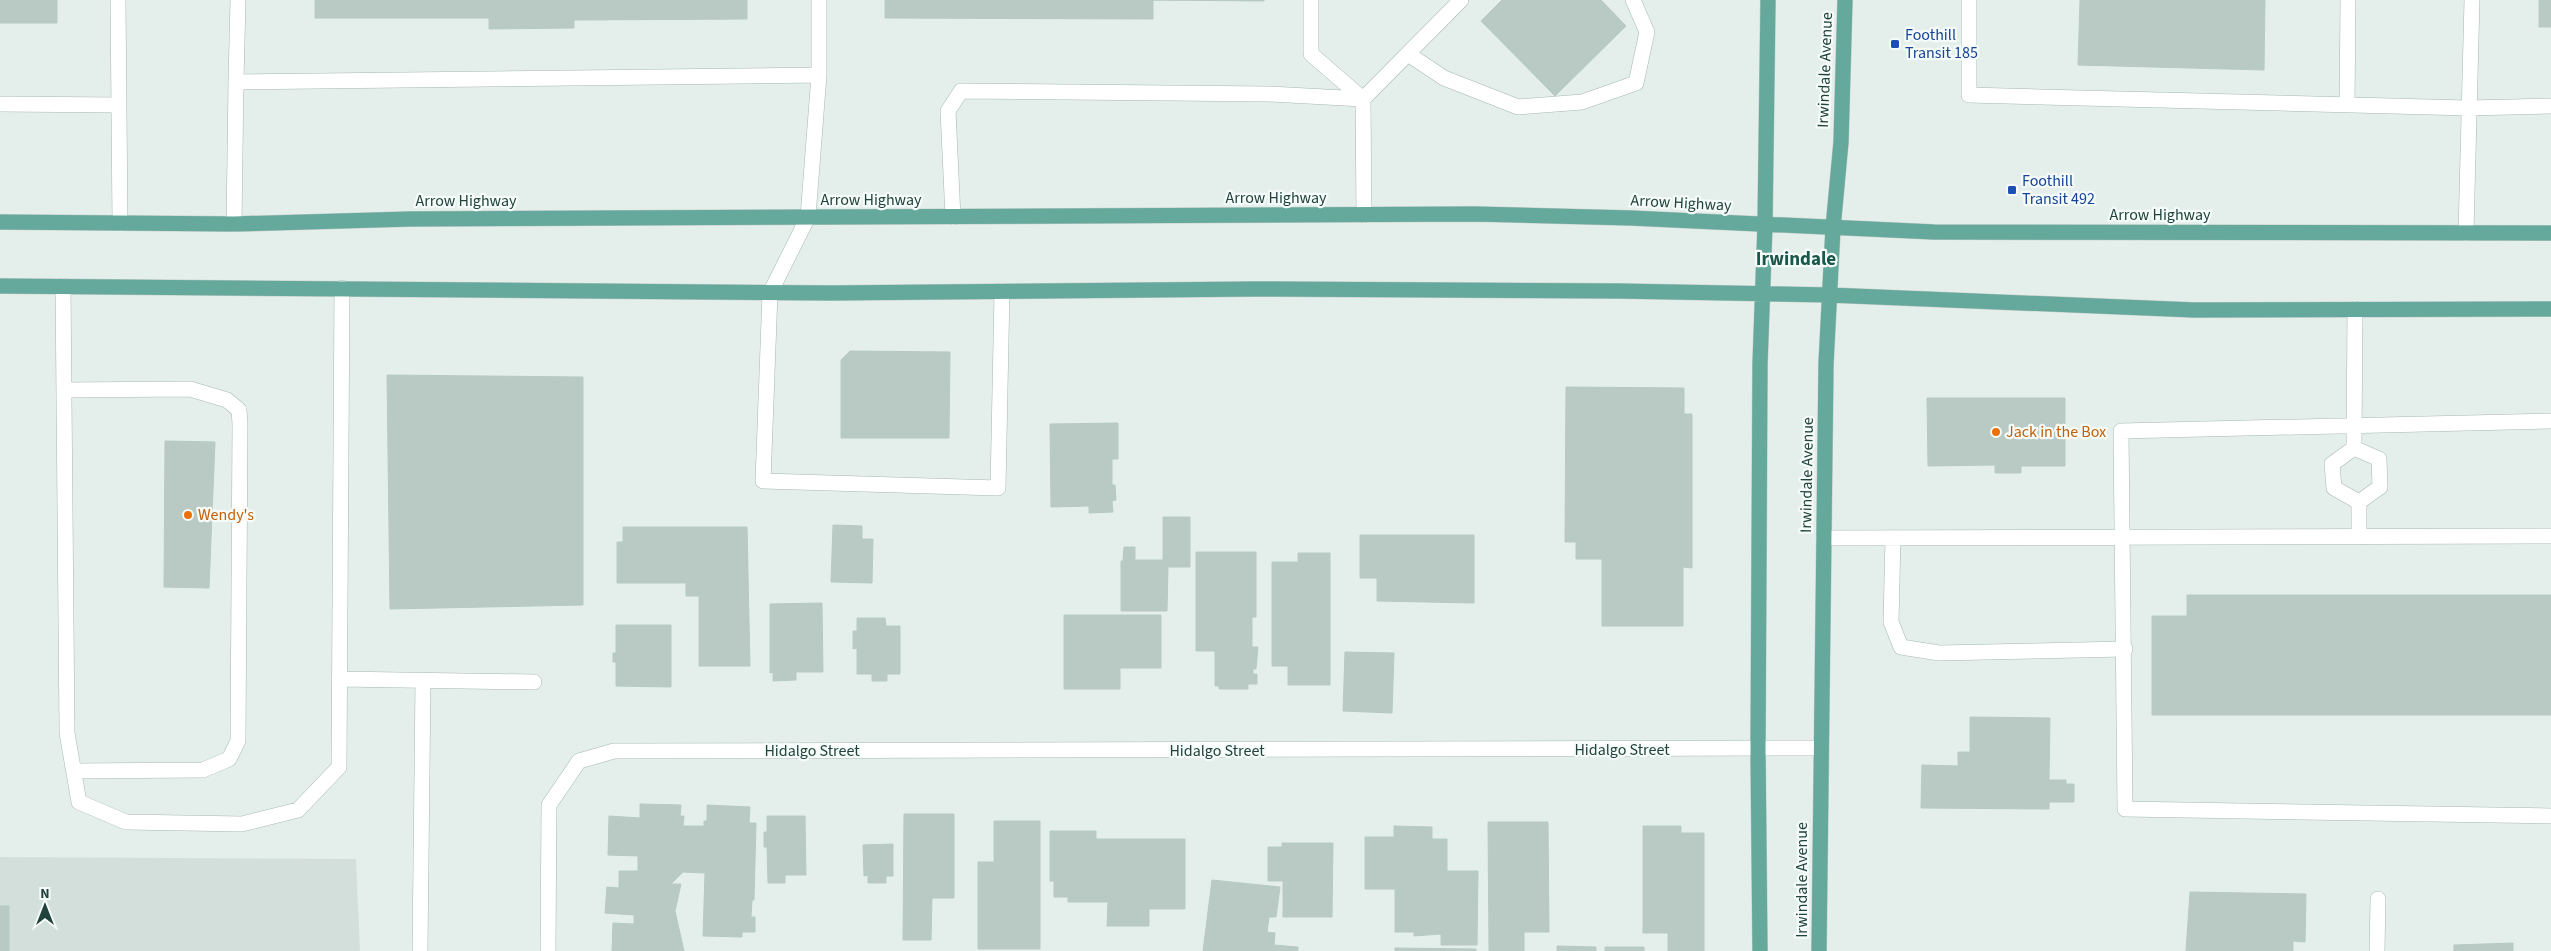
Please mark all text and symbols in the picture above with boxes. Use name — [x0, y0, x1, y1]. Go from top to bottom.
street label: Irwindale Avenue — [1812, 12, 1838, 128]
place label: Foothill Transit 185 — [1905, 24, 1978, 64]
marker: Foothill Transit 185 — [1889, 38, 1901, 50]
place label: Foothill Transit 492 — [2022, 170, 2095, 210]
marker: Foothill Transit 492 — [2006, 184, 2018, 196]
street label: Arrow Highway — [1226, 187, 1327, 209]
street label: Arrow Highway — [821, 189, 922, 211]
street label: Arrow Highway — [1630, 189, 1733, 217]
street label: Arrow Highway — [416, 190, 517, 212]
street label: Arrow Highway — [2110, 204, 2211, 226]
district label: Irwindale — [1756, 246, 1836, 273]
street label: Irwindale Avenue — [1795, 417, 1819, 533]
place label: Jack in the Box — [2006, 421, 2106, 443]
marker: Jack in the Box — [1990, 426, 2002, 438]
place label: Wendy's — [198, 504, 254, 526]
marker: Wendy's — [182, 509, 194, 521]
street label: Hidalgo Street — [1574, 739, 1670, 761]
street label: Hidalgo Street — [764, 740, 860, 762]
street label: Hidalgo Street — [1169, 740, 1265, 762]
street label: Irwindale Avenue — [1791, 822, 1813, 938]
north arrow — [20, 881, 70, 931]
text: N — [40, 884, 50, 904]

